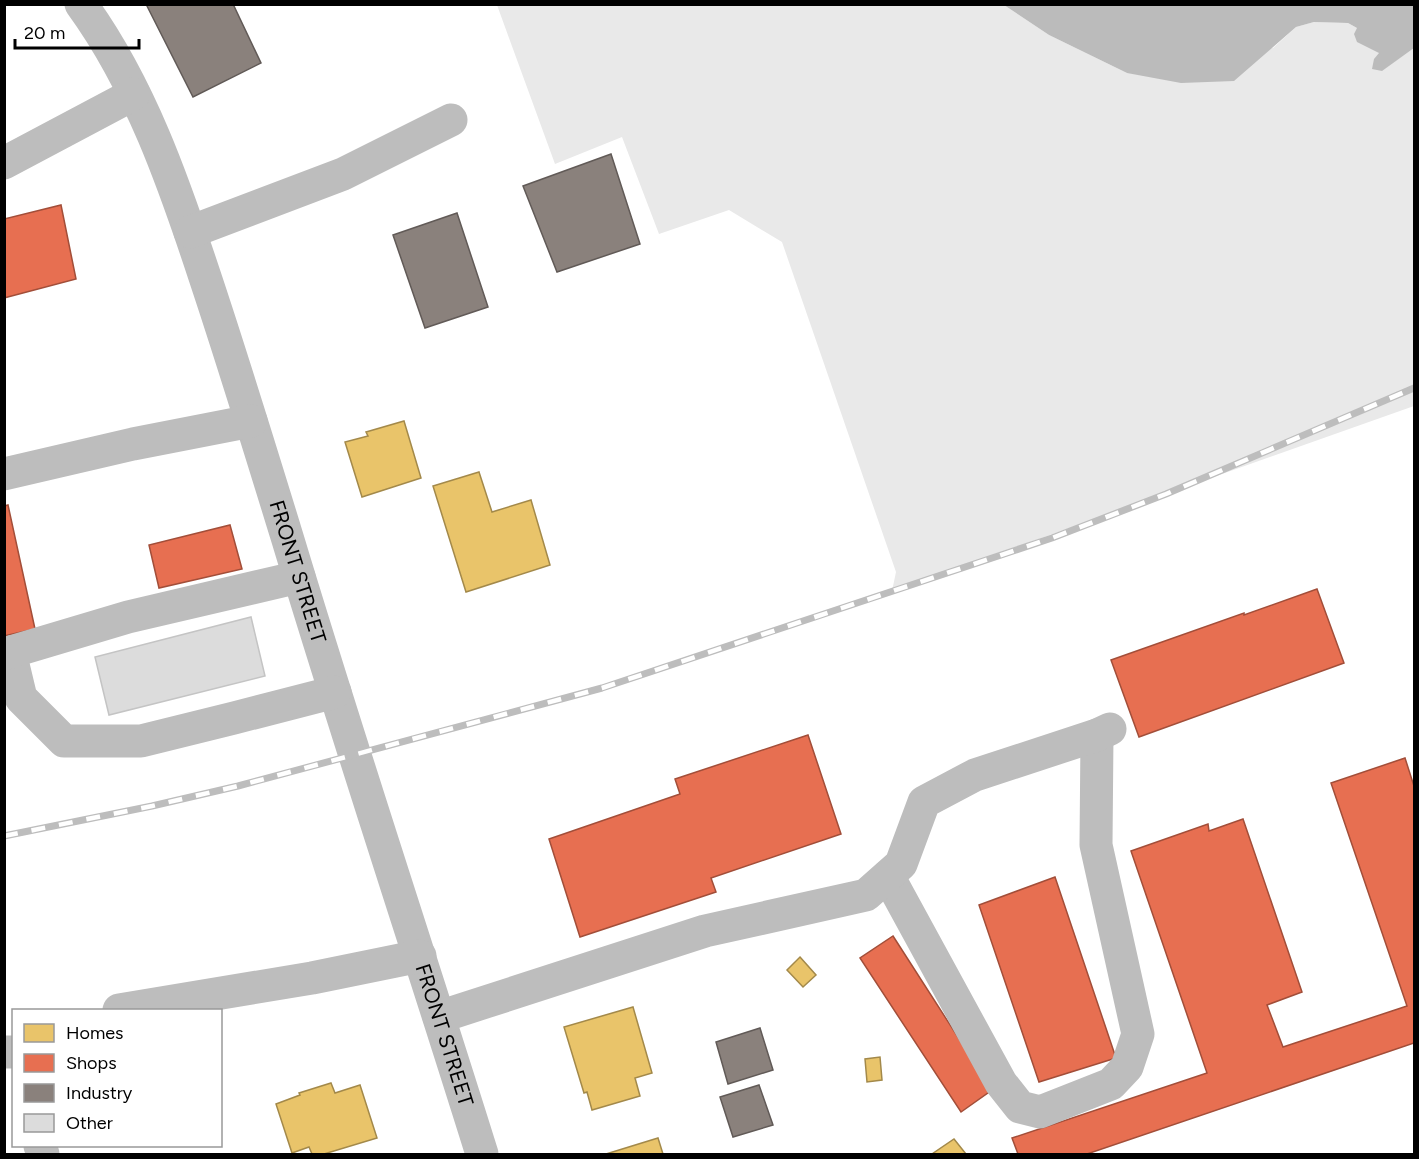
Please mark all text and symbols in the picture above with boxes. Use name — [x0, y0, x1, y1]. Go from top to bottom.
scale bar — [15, 12, 140, 50]
text: 20 m — [24, 22, 65, 44]
street label: FRONT STREET — [265, 497, 332, 646]
street label: FRONT STREET — [410, 961, 479, 1110]
legend — [12, 1009, 222, 1147]
text: Homes — [66, 1022, 124, 1044]
text: Shops — [66, 1052, 117, 1074]
text: Industry — [66, 1082, 133, 1104]
text: Other — [66, 1112, 113, 1134]

